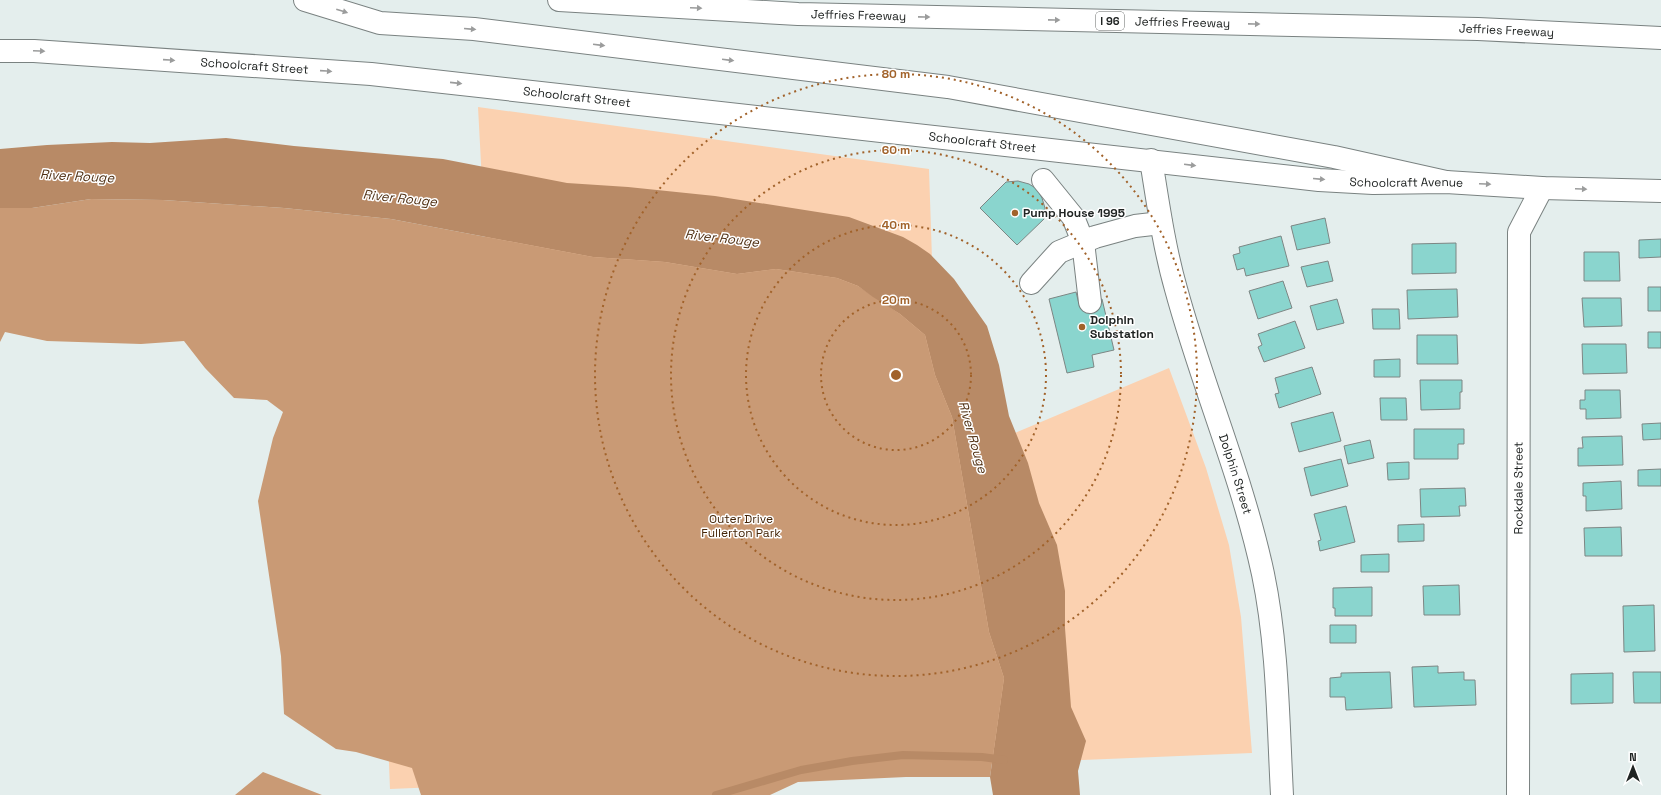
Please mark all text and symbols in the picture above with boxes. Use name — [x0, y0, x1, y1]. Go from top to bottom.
one-way arrow — [690, 4, 702, 11]
street label: Jeffries Freeway — [811, 6, 906, 24]
one-way arrow — [336, 8, 348, 14]
road number: I 96 — [1096, 12, 1124, 30]
street label: Jeffries Freeway — [1135, 13, 1230, 32]
one-way arrow — [918, 14, 931, 20]
one-way arrow — [1048, 17, 1061, 23]
one-way arrow — [1248, 21, 1261, 27]
street label: Jeffries Freeway — [1459, 21, 1554, 41]
one-way arrow — [464, 26, 476, 33]
one-way arrow — [593, 41, 605, 48]
one-way arrow — [33, 48, 45, 55]
street label: Schoolcraft Street — [200, 54, 309, 78]
one-way arrow — [163, 57, 175, 64]
one-way arrow — [722, 57, 734, 63]
text: 80 m — [882, 66, 910, 82]
one-way arrow — [320, 67, 332, 74]
one-way arrow — [450, 80, 462, 87]
street label: Schoolcraft Street — [522, 83, 632, 111]
street label: Schoolcraft Street — [928, 128, 1037, 156]
text: 60 m — [882, 142, 910, 158]
one-way arrow — [1184, 162, 1196, 168]
water label: River Rouge — [39, 166, 116, 187]
street label: Schoolcraft Avenue — [1349, 174, 1464, 191]
one-way arrow — [1313, 176, 1325, 183]
one-way arrow — [1479, 181, 1491, 188]
one-way arrow — [1575, 185, 1587, 192]
water label: River Rouge — [362, 186, 439, 210]
place label: Pump House 1995 — [1023, 205, 1125, 221]
marker: Pump House 1995 — [1010, 208, 1020, 218]
text: 40 m — [882, 217, 910, 233]
water label: River Rouge — [684, 225, 761, 251]
text: 20 m — [882, 292, 910, 308]
place label: Dolphin Substation — [1090, 312, 1154, 342]
marker: Dolphin Substation — [1077, 322, 1087, 332]
centre of rings — [889, 368, 903, 382]
water label: River Rouge — [955, 399, 992, 476]
street label: Dolphin Street — [1215, 432, 1256, 516]
street label: Rockdale Street — [1510, 442, 1527, 534]
park label: Outer Drive Fullerton Park — [701, 511, 781, 541]
north arrow — [1613, 747, 1653, 787]
text: N — [1629, 750, 1637, 764]

